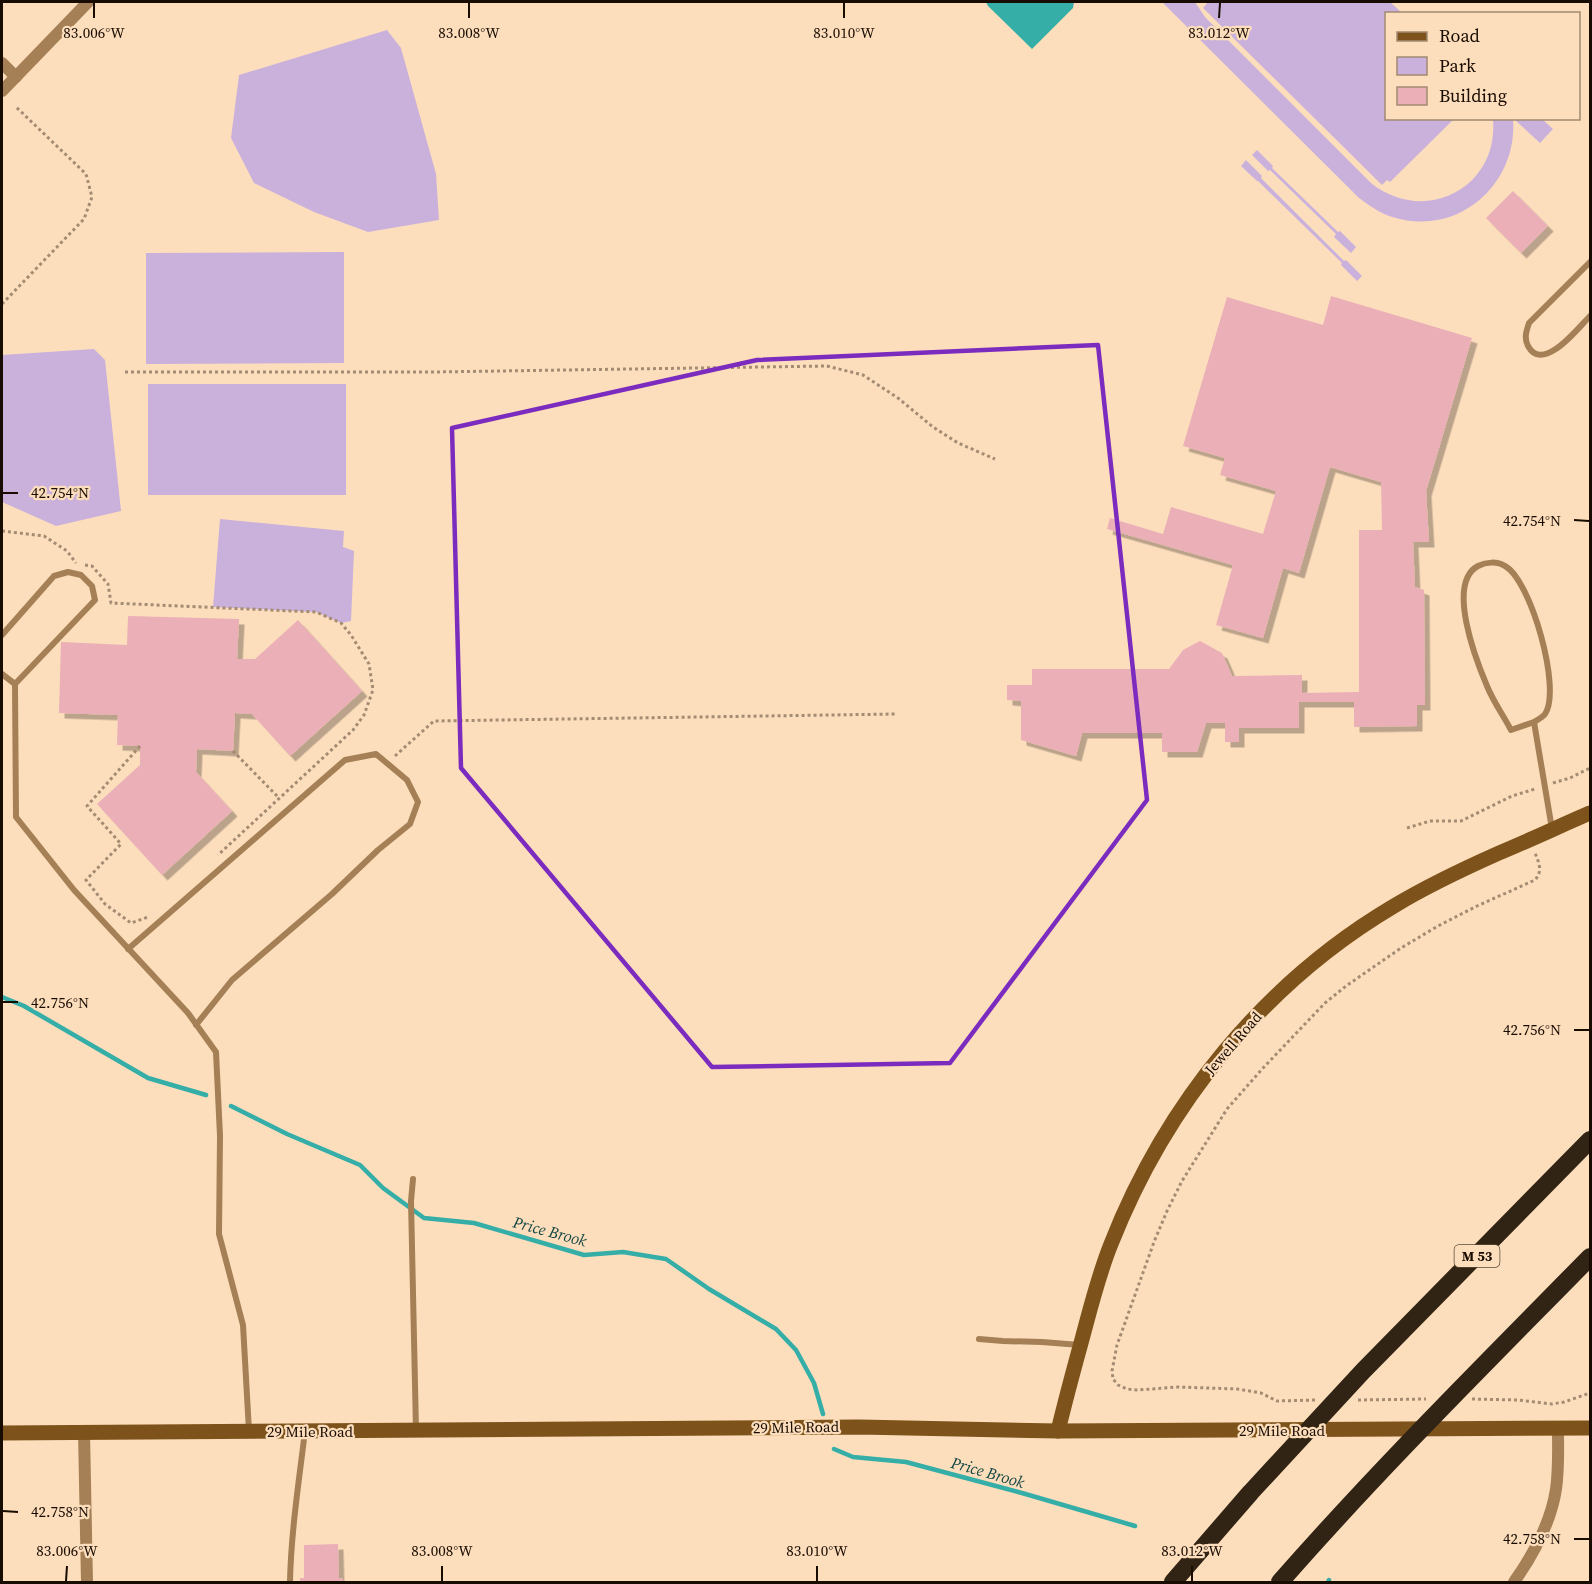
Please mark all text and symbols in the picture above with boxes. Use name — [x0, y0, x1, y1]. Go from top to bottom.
legend — [1385, 12, 1580, 120]
text: 83.006°W — [63, 22, 125, 43]
text: 83.008°W — [438, 22, 500, 43]
text: 83.010°W — [813, 22, 875, 43]
text: 83.012°W — [1188, 22, 1250, 43]
text: Road — [1439, 23, 1480, 48]
text: Park — [1439, 53, 1476, 78]
text: Building — [1439, 83, 1507, 108]
text: 42.754°N — [31, 482, 89, 503]
text: 42.754°N — [1503, 510, 1561, 531]
text: 42.756°N — [31, 992, 89, 1013]
street label: Jewell Road — [1199, 1006, 1267, 1080]
text: 42.756°N — [1503, 1019, 1561, 1040]
water label: Price Brook — [510, 1210, 590, 1251]
road number: M 53 — [1454, 1245, 1500, 1267]
street label: 29 Mile Road — [753, 1416, 840, 1438]
street label: 29 Mile Road — [1239, 1420, 1326, 1441]
street label: 29 Mile Road — [267, 1421, 354, 1442]
water label: Price Brook — [948, 1451, 1028, 1493]
text: 42.758°N — [31, 1501, 89, 1522]
text: 42.758°N — [1503, 1528, 1561, 1549]
text: 83.006°W — [36, 1540, 98, 1561]
text: 83.008°W — [411, 1540, 473, 1561]
text: 83.010°W — [786, 1540, 848, 1561]
text: 83.012°W — [1161, 1540, 1223, 1561]

